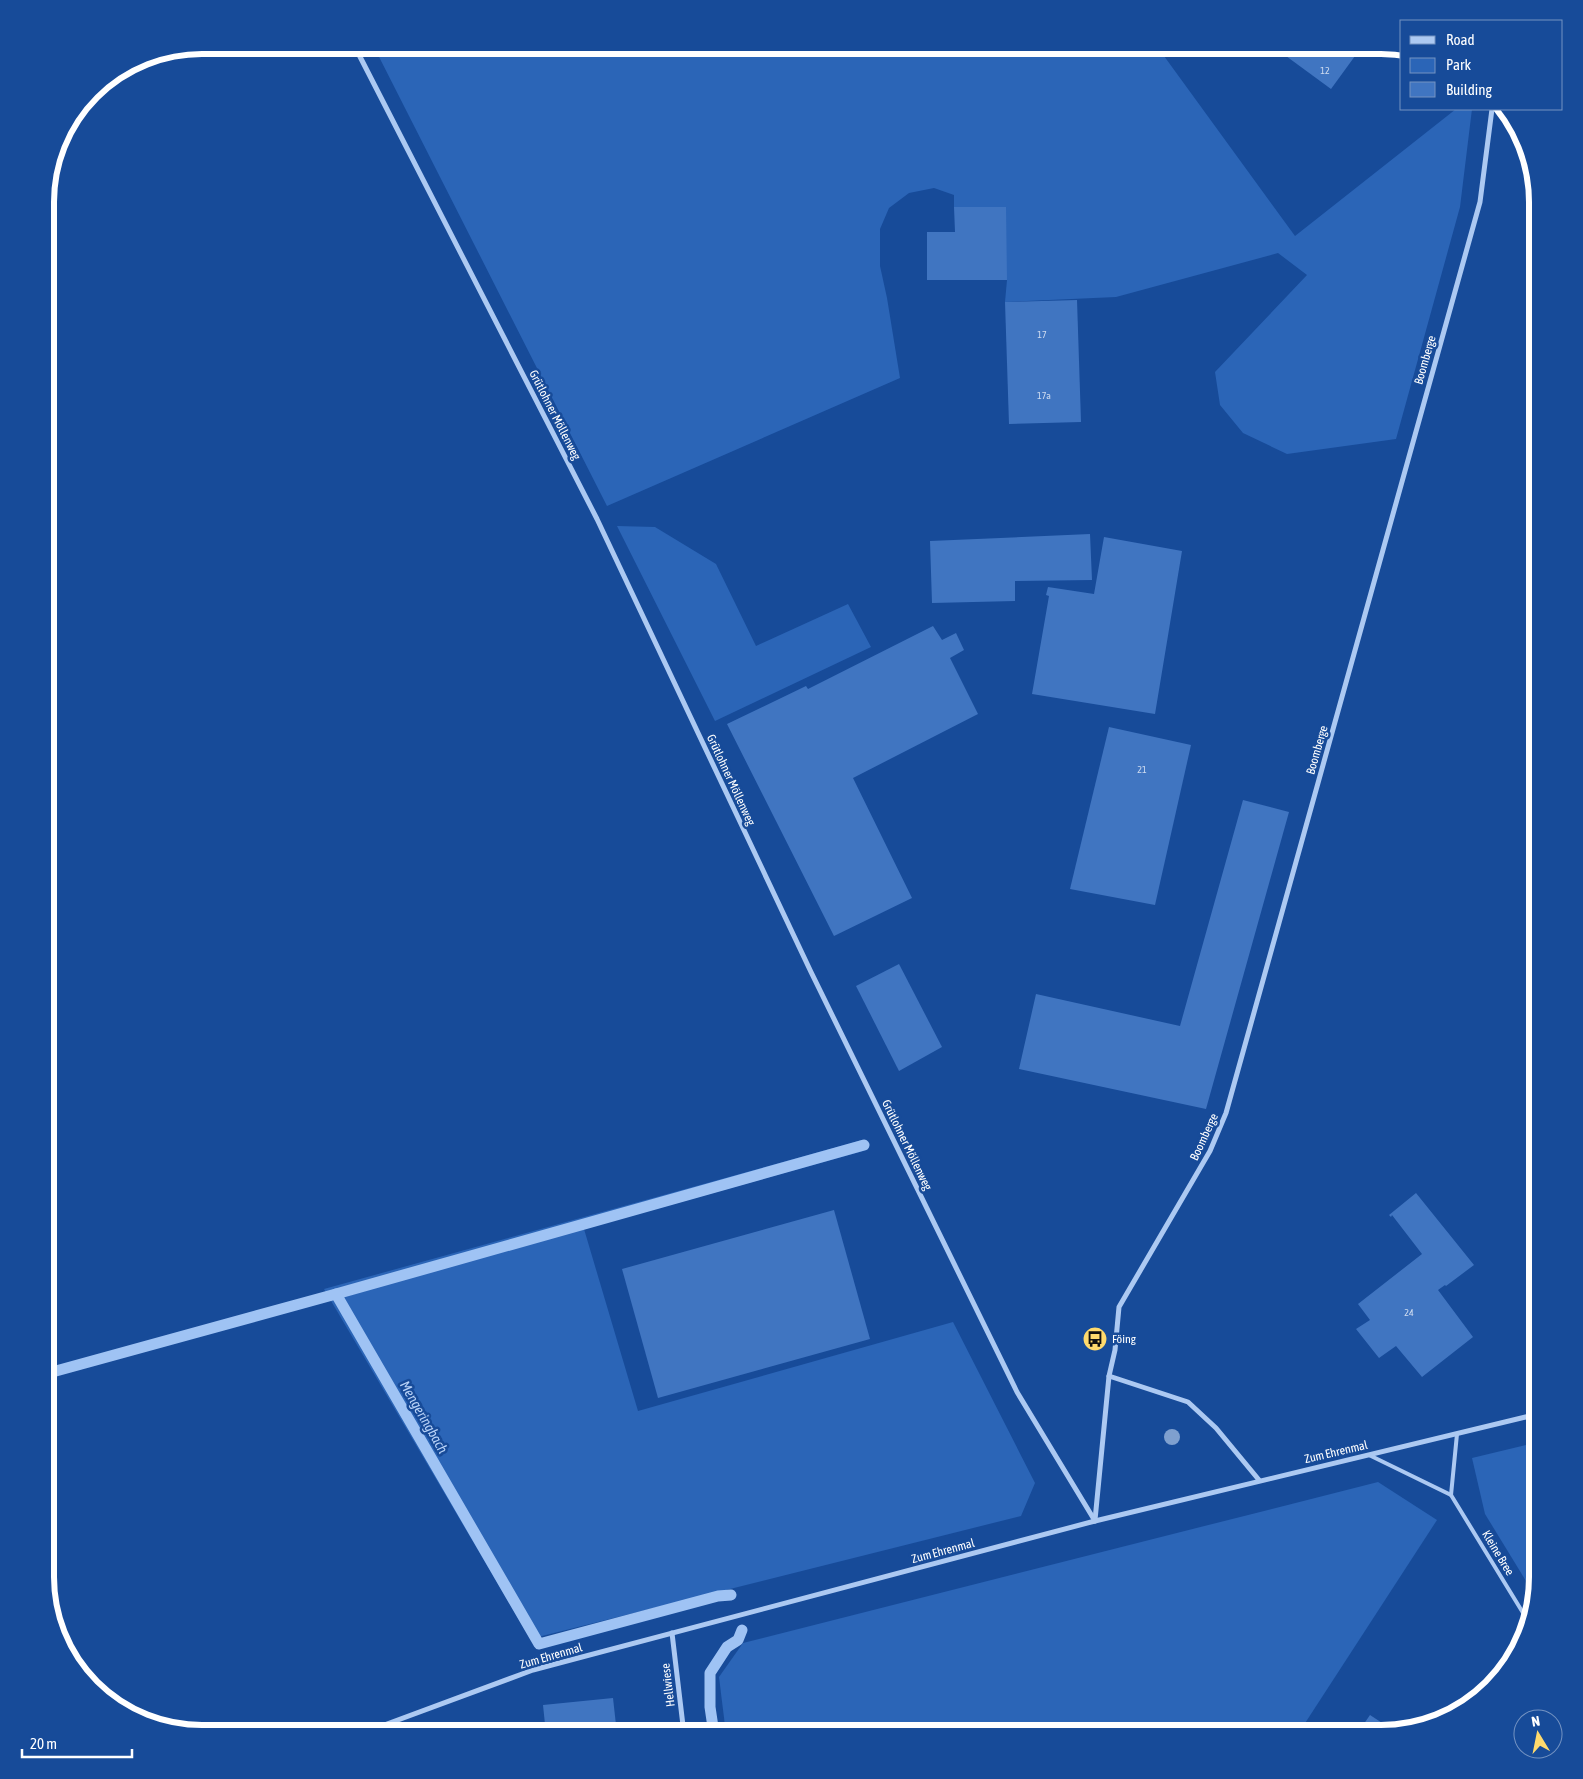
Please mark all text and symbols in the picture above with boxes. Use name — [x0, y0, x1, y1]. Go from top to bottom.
legend — [1400, 20, 1563, 110]
text: Road — [1446, 31, 1475, 48]
text: Park — [1446, 56, 1471, 73]
house number: 12 — [1320, 65, 1330, 76]
text: Building — [1446, 81, 1492, 98]
house number: 17 — [1037, 329, 1047, 340]
street label: Boomberge — [1411, 334, 1439, 386]
street label: Grütlohner Möllenweg — [526, 368, 584, 463]
house number: 17a — [1037, 390, 1051, 401]
street label: Boomberge — [1303, 724, 1331, 776]
street label: Grütlohner Möllenweg — [704, 732, 759, 829]
house number: 21 — [1137, 764, 1147, 775]
street label: Grütlohner Möllenweg — [879, 1097, 935, 1193]
street label: Boomberge — [1187, 1111, 1221, 1163]
house number: 24 — [1404, 1307, 1414, 1318]
bus stop icon: Föing — [1082, 1326, 1108, 1352]
place label: Föing — [1112, 1332, 1137, 1346]
water label: Mengeringbach — [397, 1378, 451, 1456]
street label: Zum Ehrenmal — [1303, 1438, 1370, 1466]
street label: Kleine Bree — [1479, 1528, 1517, 1578]
street label: Zum Ehrenmal — [910, 1536, 977, 1566]
street label: Zum Ehrenmal — [518, 1640, 585, 1672]
street label: Hellwiese — [658, 1662, 678, 1708]
north arrow — [1513, 1709, 1563, 1759]
text: N — [1530, 1713, 1541, 1730]
scale bar — [22, 1726, 132, 1758]
text: 20 m — [30, 1735, 57, 1752]

